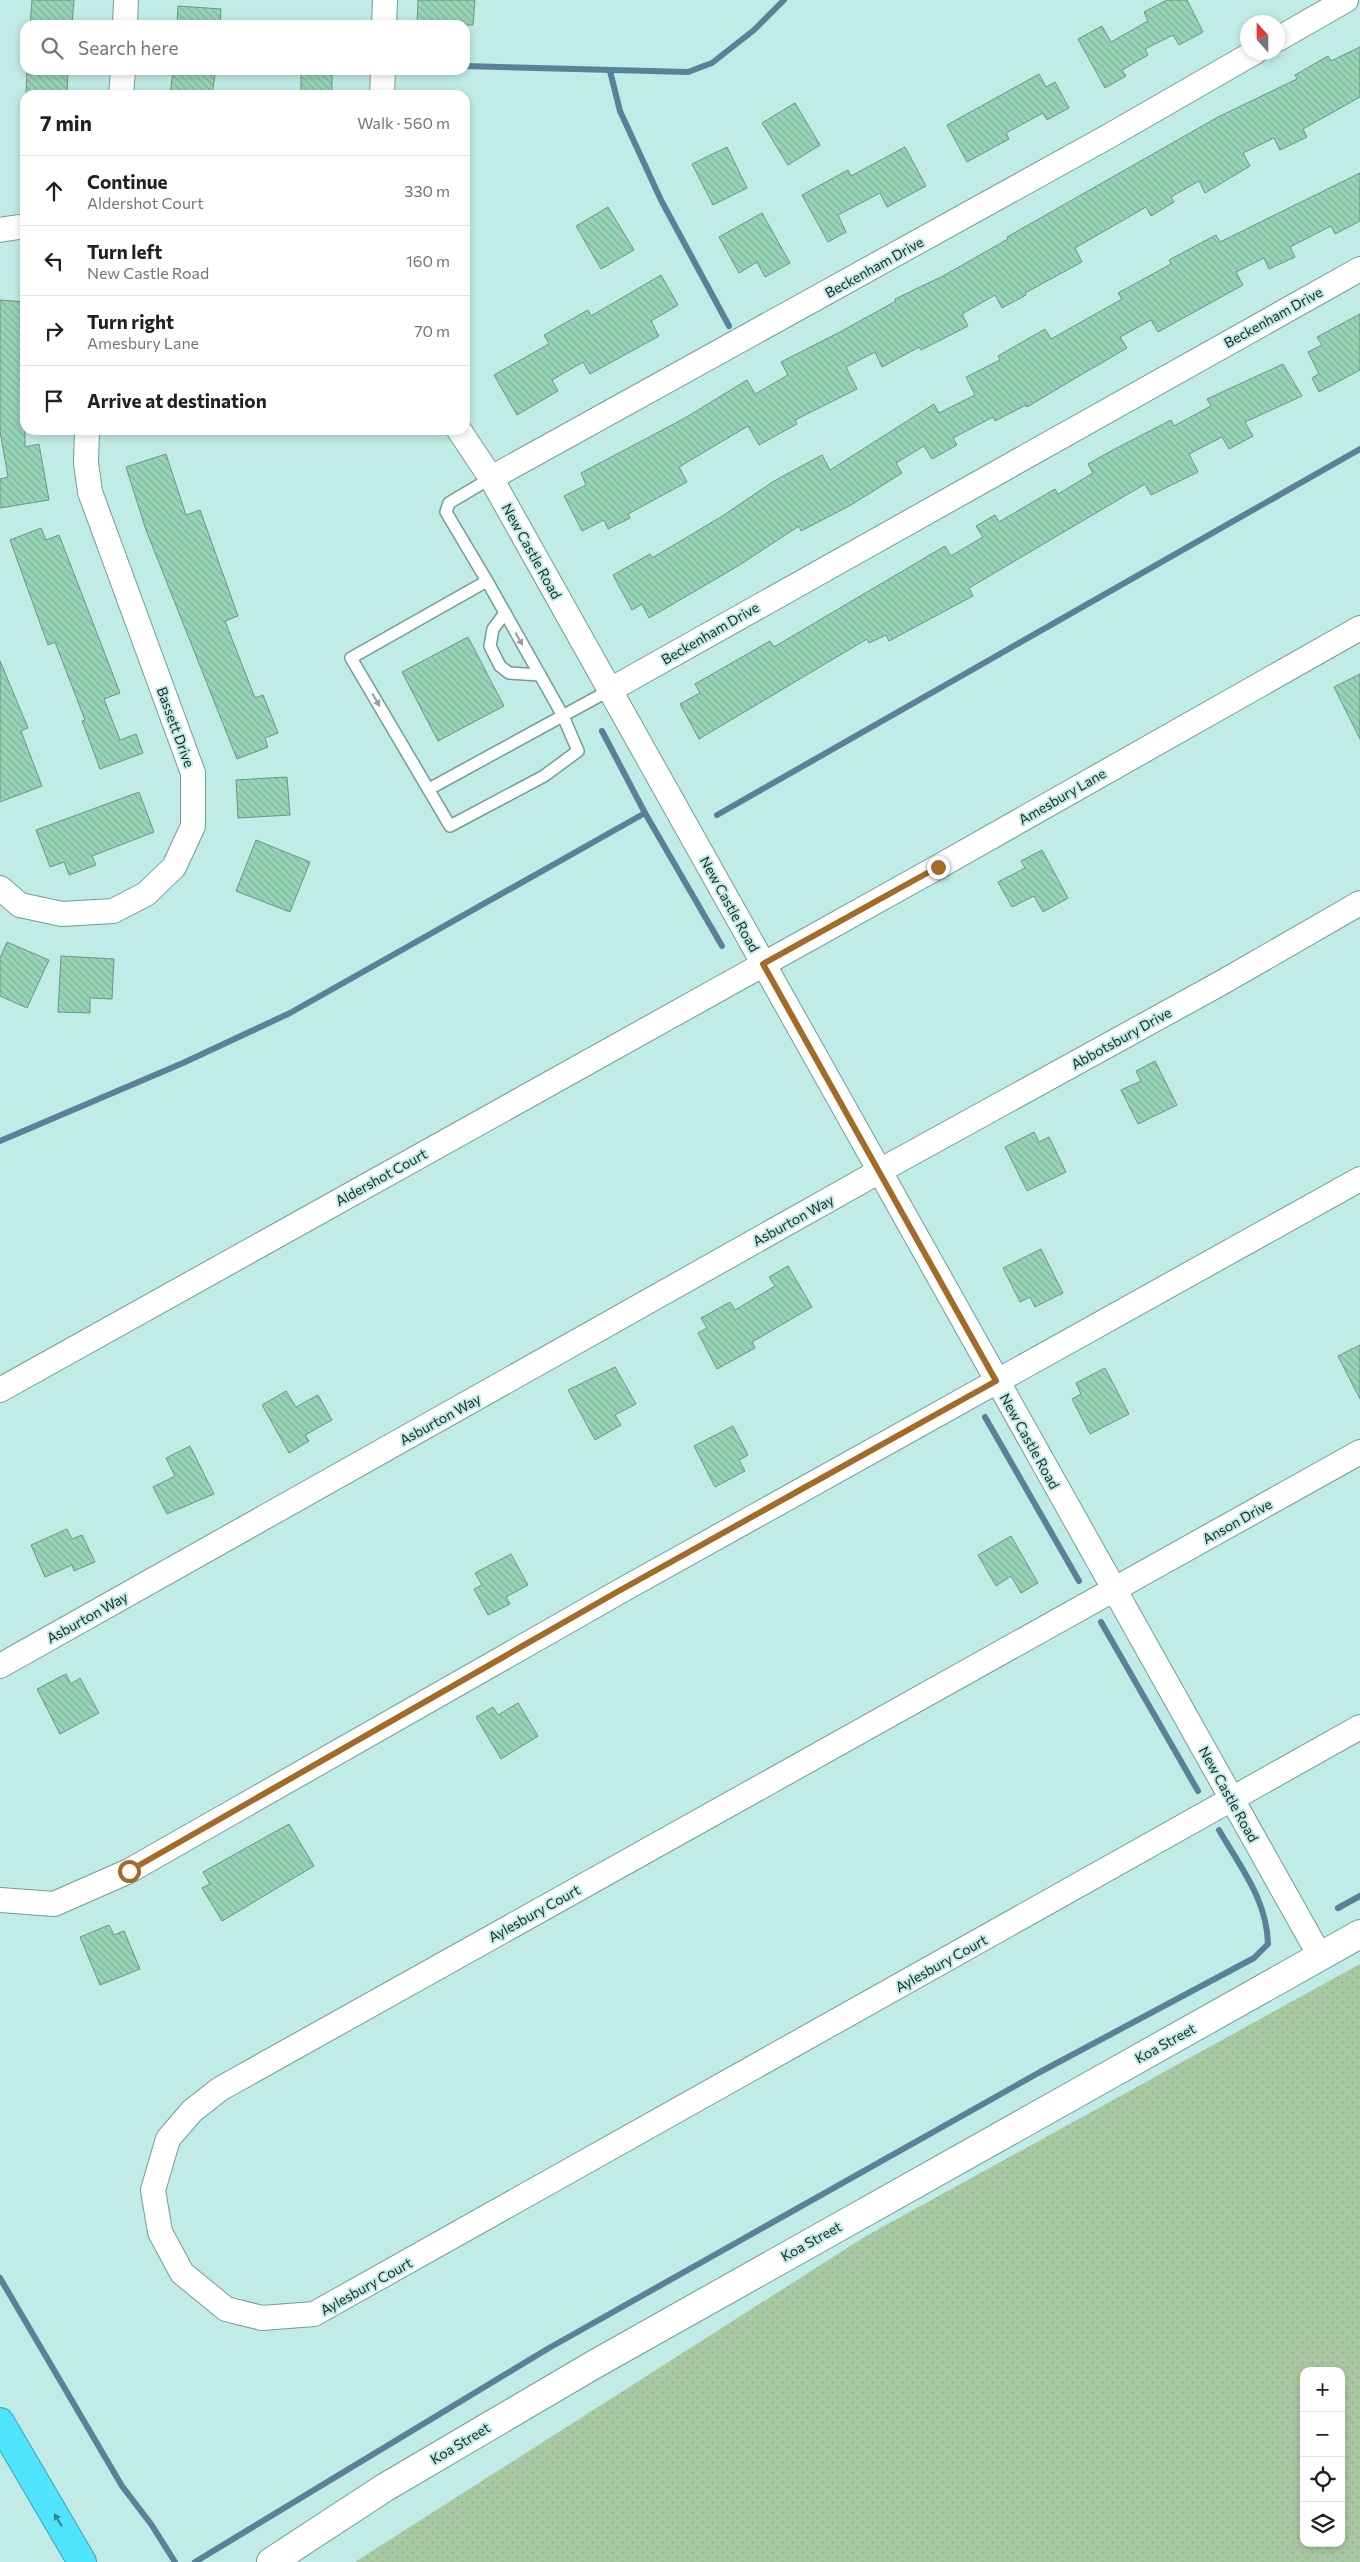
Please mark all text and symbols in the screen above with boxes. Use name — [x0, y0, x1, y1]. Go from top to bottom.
north arrow — [1240, 15, 1285, 60]
search box — [20, 20, 470, 75]
icon: search — [38, 34, 66, 62]
text: Search here — [78, 36, 178, 59]
text: 7 min — [40, 110, 92, 135]
text: Walk · 560 m — [357, 113, 450, 132]
text: Continue — [87, 170, 167, 193]
icon: ahead — [40, 177, 68, 205]
text: 330 m — [404, 181, 450, 200]
text: Aldershot Court — [87, 193, 204, 212]
street label: Beckenham Drive — [822, 233, 926, 301]
text: Turn left — [87, 240, 162, 263]
icon: left — [40, 247, 68, 275]
text: 160 m — [406, 251, 450, 270]
text: New Castle Road — [87, 263, 209, 282]
street label: Beckenham Drive — [1221, 283, 1325, 351]
text: Turn right — [87, 310, 174, 333]
icon: right — [40, 317, 68, 345]
text: 70 m — [414, 321, 450, 340]
text: Amesbury Lane — [87, 333, 199, 352]
icon: arrive — [40, 387, 68, 415]
text: Arrive at destination — [87, 389, 267, 412]
street label: New Castle Road — [499, 500, 565, 602]
street label: Beckenham Drive — [658, 598, 762, 668]
one-way arrow — [515, 632, 524, 645]
street label: Bassett Drive — [154, 684, 198, 770]
one-way arrow — [372, 694, 381, 707]
street label: Amesbury Lane — [1015, 764, 1109, 828]
street label: New Castle Road — [697, 853, 763, 955]
route end — [927, 856, 950, 879]
street label: Abbotsbury Drive — [1068, 1003, 1174, 1073]
street label: Aldershot Court — [332, 1145, 430, 1209]
street label: Asburton Way — [749, 1191, 837, 1249]
street label: Asburton Way — [396, 1390, 484, 1448]
street label: New Castle Road — [997, 1390, 1063, 1492]
street label: Anson Drive — [1199, 1495, 1275, 1547]
street label: Asburton Way — [43, 1588, 131, 1646]
street label: New Castle Road — [1196, 1743, 1262, 1845]
route start — [118, 1860, 141, 1883]
street label: Aylesbury Court — [485, 1881, 583, 1945]
street label: Aylesbury Court — [892, 1931, 990, 1995]
street label: Koa Street — [1132, 2019, 1199, 2067]
street label: Koa Street — [778, 2217, 845, 2265]
street label: Aylesbury Court — [317, 2254, 415, 2318]
map controls — [1300, 2367, 1345, 2547]
button: + — [1300, 2367, 1345, 2412]
button: − — [1300, 2412, 1345, 2457]
street label: Koa Street — [427, 2418, 493, 2467]
button: locate — [1300, 2457, 1345, 2502]
button: layers — [1300, 2502, 1345, 2547]
one-way arrow — [53, 2513, 62, 2527]

